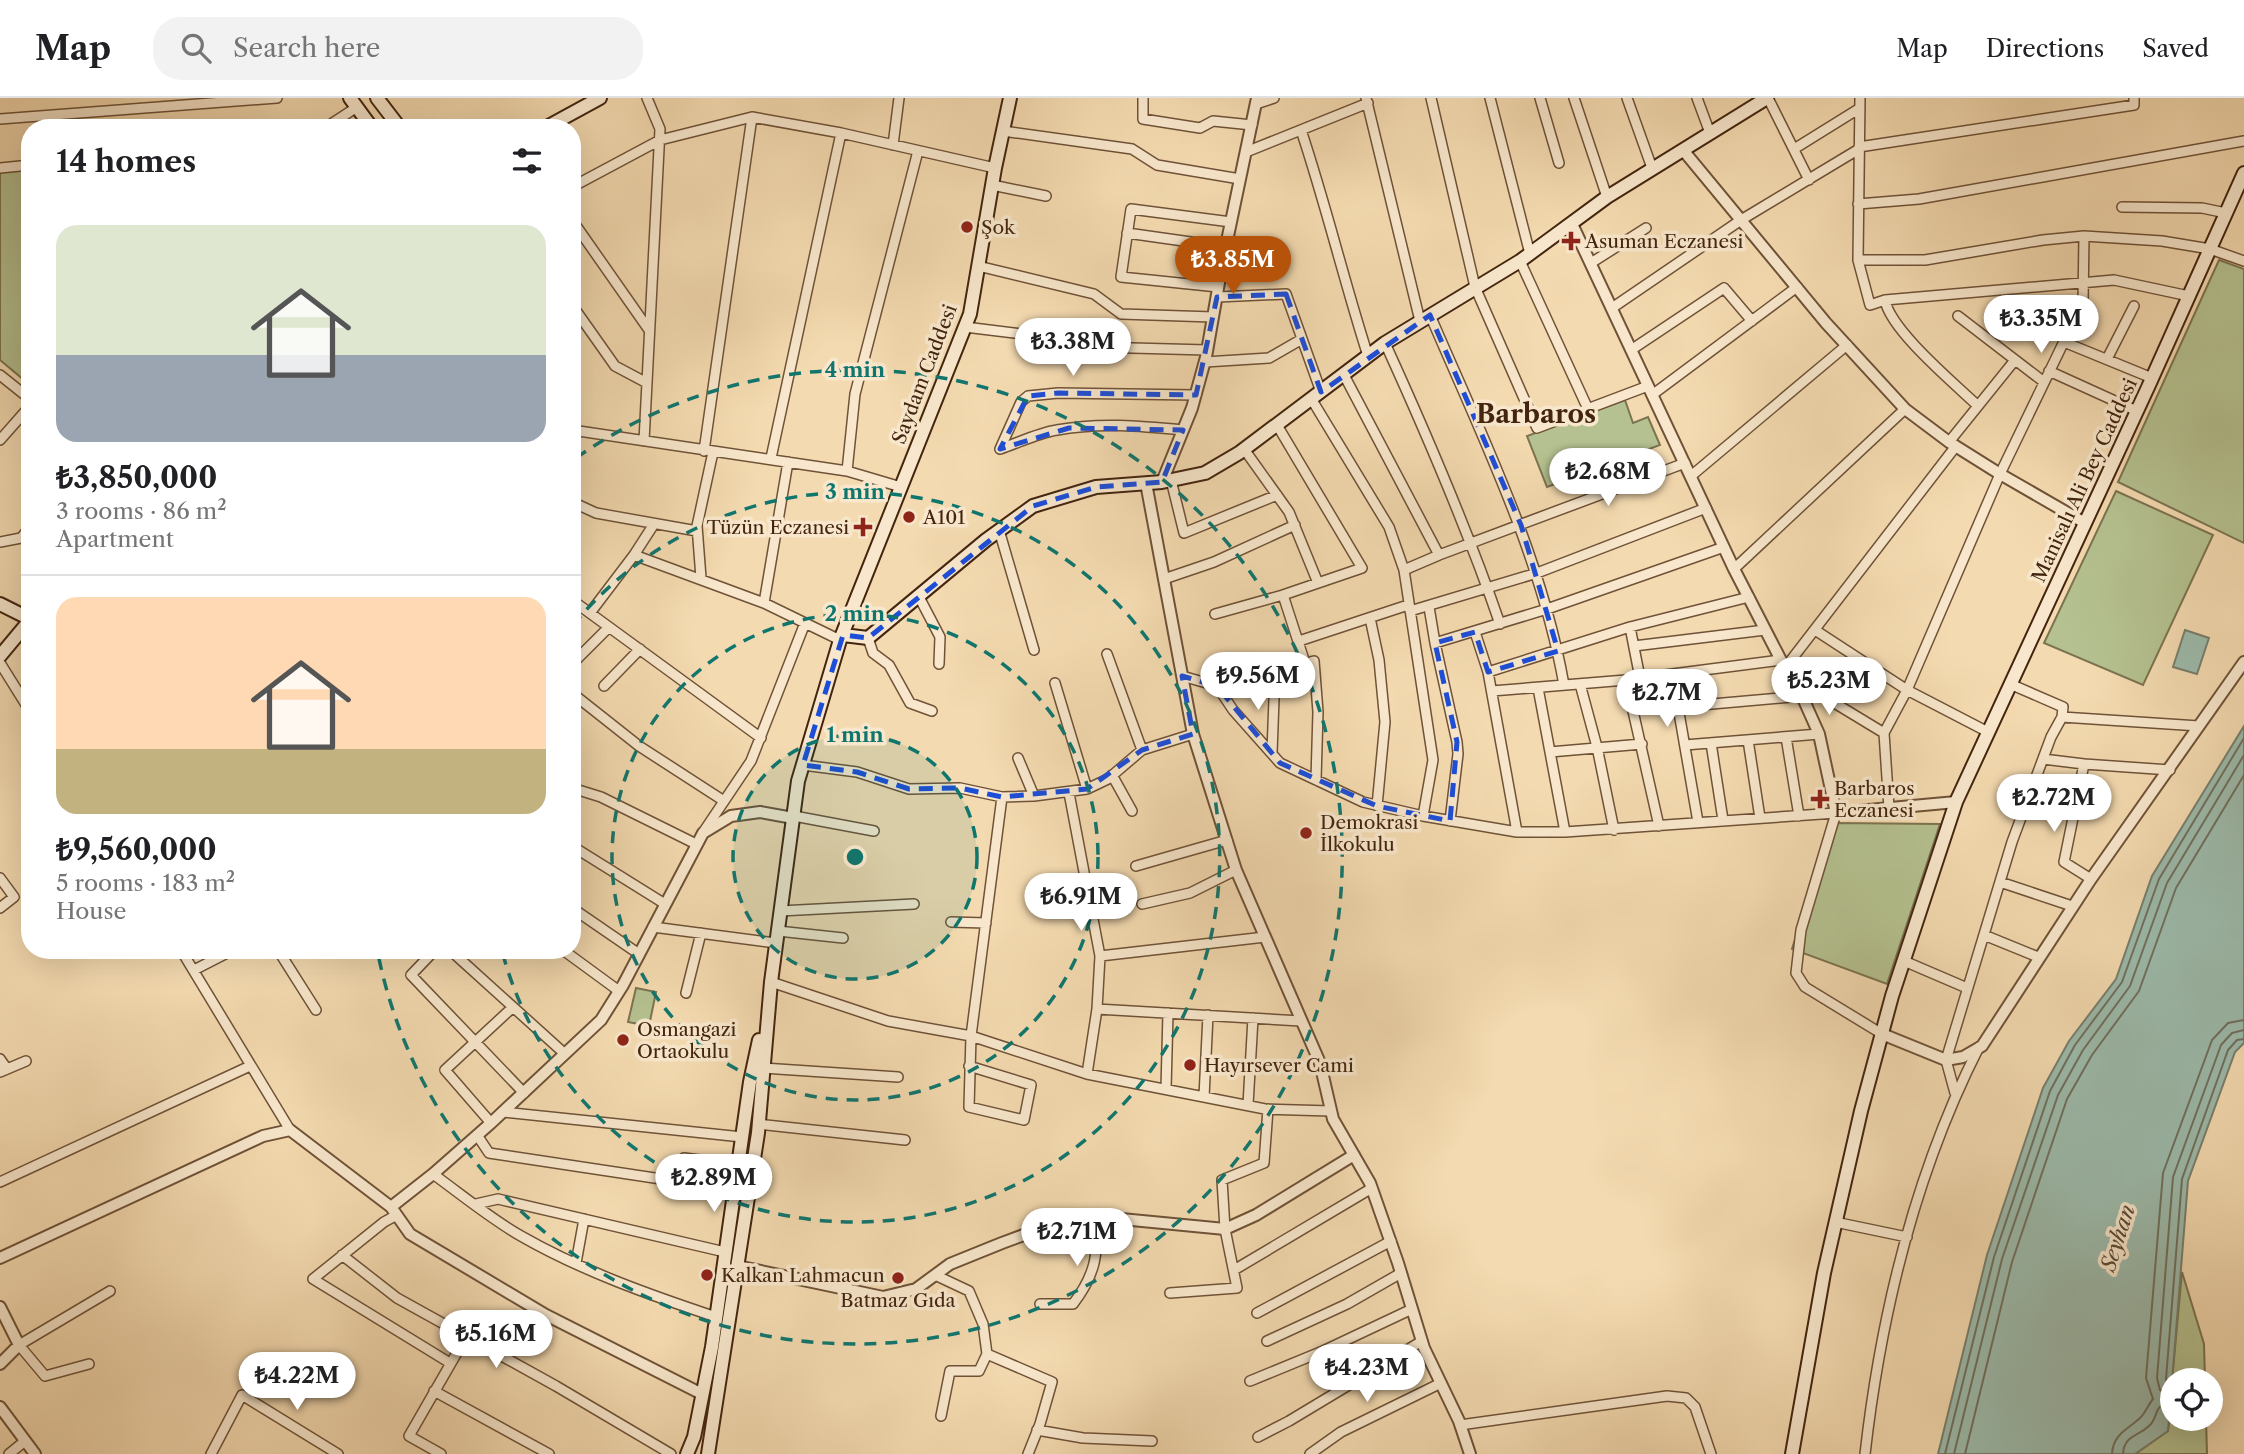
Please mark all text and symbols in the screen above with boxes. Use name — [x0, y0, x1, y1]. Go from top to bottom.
search box — [153, 17, 643, 80]
text: Map — [35, 28, 111, 69]
icon: search — [177, 29, 215, 67]
text: Search here — [233, 32, 380, 64]
text: Map — [1896, 34, 1948, 63]
text: Directions — [1986, 34, 2104, 63]
text: Saved — [2142, 34, 2209, 63]
icon: filters — [508, 142, 546, 180]
text: 14 homes — [56, 143, 196, 180]
place label: Şok — [981, 216, 1016, 239]
marker: Şok — [959, 219, 975, 235]
place label: Asuman Eczanesi — [1584, 230, 1743, 253]
marker: Asuman Eczanesi — [1563, 233, 1579, 249]
pin: ₺3.85M — [1176, 236, 1290, 296]
text: ₺3.85M — [1191, 245, 1275, 273]
icon: home — [238, 270, 364, 396]
pin: ₺3.35M — [1984, 296, 2098, 355]
street label: Saydam Caddesi — [887, 301, 962, 447]
text: ₺3.35M — [2000, 304, 2082, 332]
pin: ₺3.38M — [1016, 318, 1130, 378]
text: ₺3.38M — [1031, 327, 1115, 355]
text: 4 min — [825, 357, 886, 382]
street label: Manisalı Ali Bey Caddesi — [2027, 374, 2142, 586]
district label: Barbaros — [1476, 398, 1596, 430]
pin: ₺2.68M — [1551, 448, 1665, 508]
text: ₺2.68M — [1565, 457, 1651, 485]
text: ₺3,850,000 — [56, 459, 217, 496]
text: 3 min — [825, 479, 886, 504]
text: 3 rooms · 86 m² — [56, 497, 227, 525]
place label: A101 — [922, 506, 965, 529]
marker: A101 — [901, 509, 917, 525]
place label: Tüzün Eczanesi — [706, 516, 849, 539]
marker: Tüzün Eczanesi — [855, 519, 871, 535]
text: Apartment — [56, 525, 174, 553]
text: 2 min — [825, 601, 886, 626]
icon: home — [238, 642, 364, 768]
pin: ₺9.56M — [1201, 652, 1315, 712]
pin: ₺5.23M — [1772, 658, 1886, 717]
text: ₺9.56M — [1216, 661, 1300, 689]
text: ₺5.23M — [1787, 666, 1871, 694]
pin: ₺2.7M — [1618, 670, 1716, 729]
text: ₺2.7M — [1632, 678, 1702, 706]
text: 1 min — [826, 722, 884, 747]
pin: ₺2.72M — [1997, 774, 2111, 834]
place label: Barbaros Eczanesi — [1834, 777, 1914, 822]
text: ₺2.72M — [2013, 783, 2095, 811]
marker: Barbaros Eczanesi — [1812, 791, 1828, 807]
place label: Demokrasi İlkokulu — [1320, 811, 1419, 856]
marker: Demokrasi İlkokulu — [1298, 825, 1314, 841]
text: ₺9,560,000 — [56, 831, 217, 868]
centre of rings — [843, 845, 867, 869]
text: 5 rooms · 183 m² — [56, 869, 235, 897]
pin: ₺6.91M — [1024, 874, 1138, 933]
text: ₺6.91M — [1040, 882, 1122, 910]
text: House — [56, 897, 126, 925]
place label: Osmangazi Ortaokulu — [637, 1018, 736, 1063]
marker: Osmangazi Ortaokulu — [615, 1032, 631, 1048]
place label: Hayırsever Cami — [1204, 1054, 1354, 1077]
marker: Hayırsever Cami — [1182, 1057, 1198, 1073]
pin: ₺2.89M — [657, 1154, 771, 1214]
text: ₺2.89M — [671, 1163, 757, 1191]
water label: Seyhan — [2094, 1202, 2140, 1276]
pin: ₺2.71M — [1020, 1208, 1134, 1268]
text: ₺2.71M — [1037, 1217, 1117, 1245]
place label: Kalkan Lahmacun — [721, 1264, 885, 1287]
marker: Kalkan Lahmacun — [699, 1267, 715, 1283]
marker: Batmaz Gıda — [890, 1270, 906, 1286]
place label: Batmaz Gıda — [840, 1289, 956, 1312]
pin: ₺5.16M — [439, 1310, 553, 1370]
text: ₺5.16M — [456, 1319, 536, 1347]
pin: ₺4.23M — [1310, 1344, 1424, 1404]
pin: ₺4.22M — [240, 1352, 354, 1412]
text: ₺4.23M — [1325, 1353, 1409, 1381]
text: ₺4.22M — [255, 1361, 339, 1389]
map controls — [2160, 1368, 2223, 1431]
button: locate — [2160, 1368, 2223, 1431]

